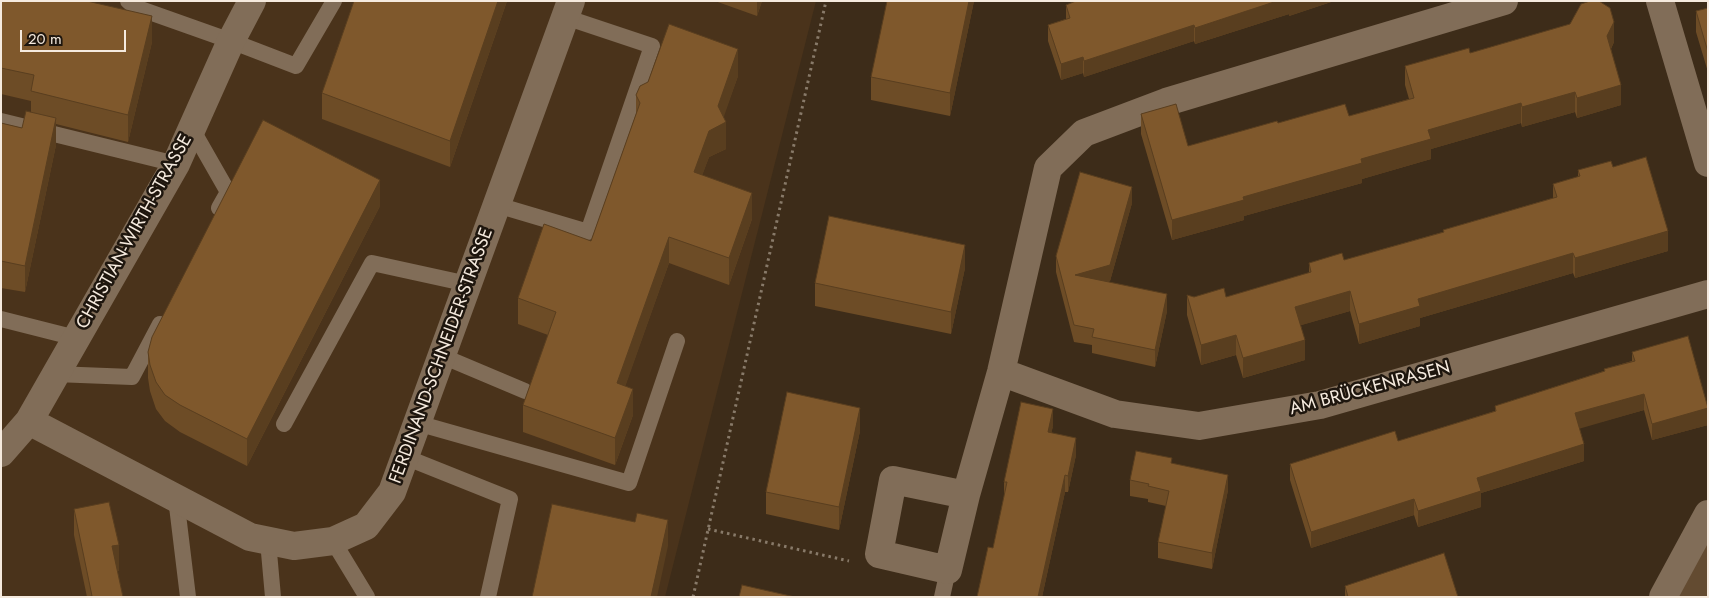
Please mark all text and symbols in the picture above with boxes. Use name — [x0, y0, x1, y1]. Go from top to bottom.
scale bar — [22, 20, 129, 52]
text: 20 m — [28, 28, 62, 50]
street label: CHRISTIAN-WIRTH-STRASSE — [72, 131, 198, 333]
street label: FERDINAND-SCHNEIDER-STRASSE — [386, 225, 498, 487]
street label: AM BRÜCKENRASEN — [1287, 357, 1453, 421]

